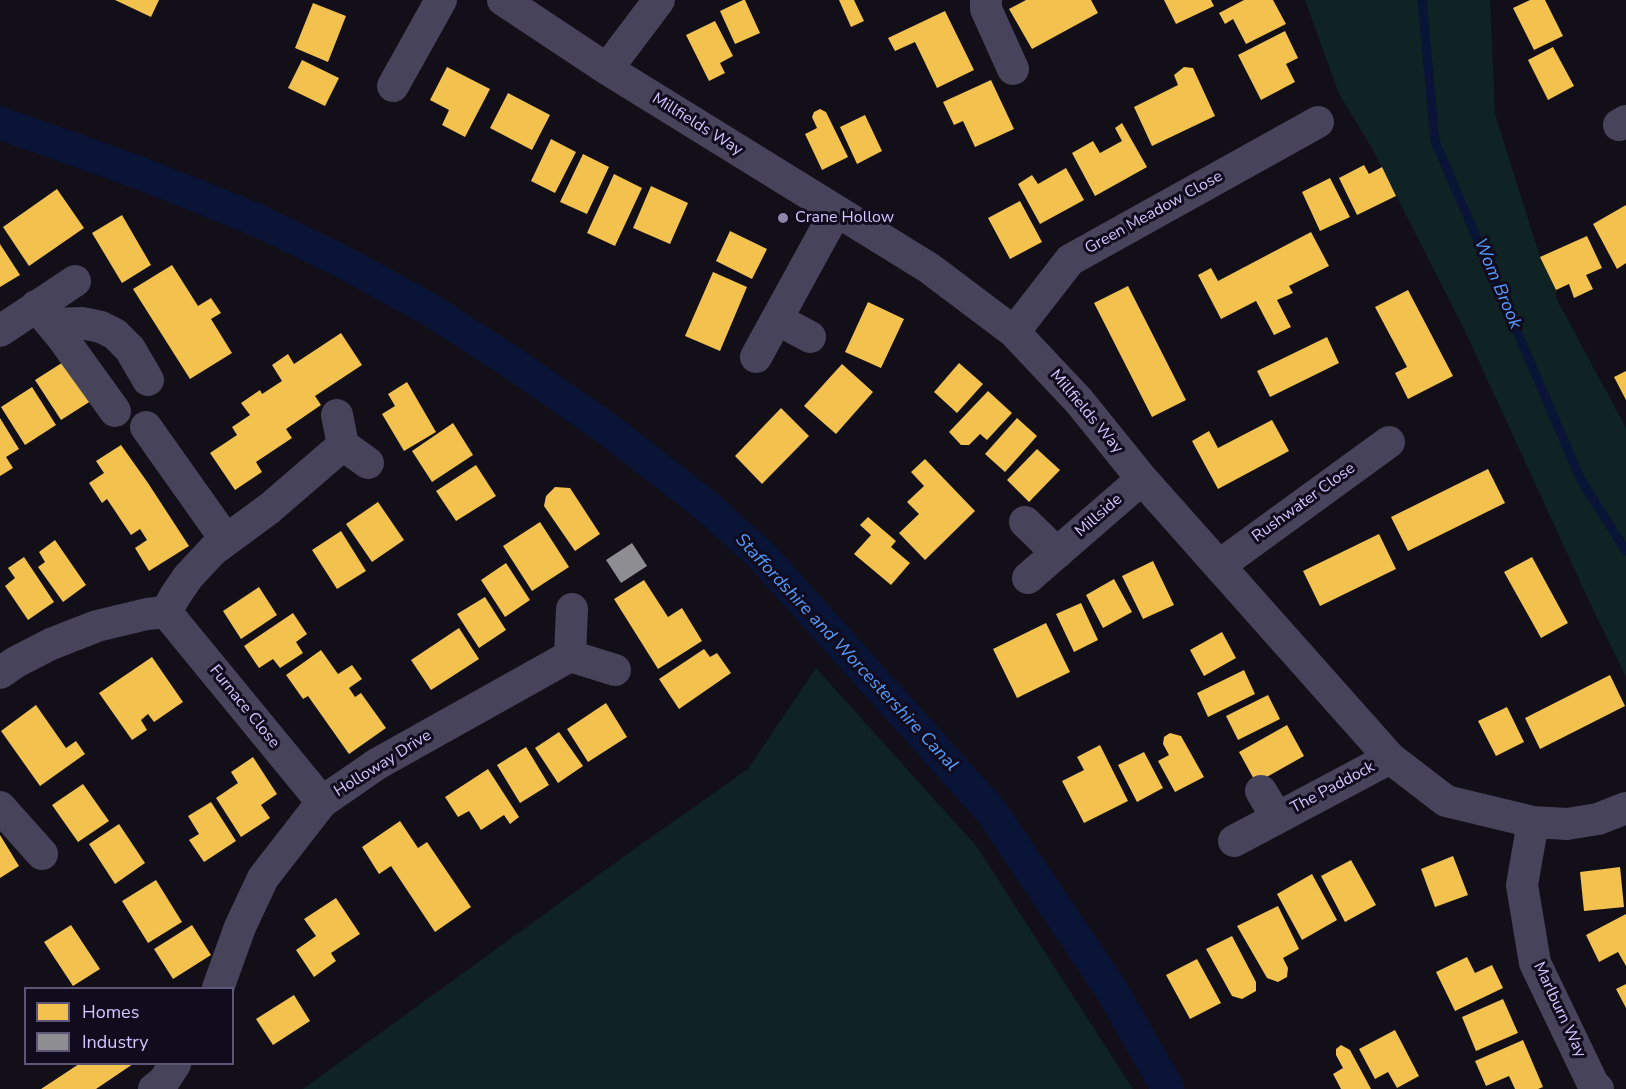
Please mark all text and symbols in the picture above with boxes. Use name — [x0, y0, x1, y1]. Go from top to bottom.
street label: Millfields Way — [648, 89, 746, 161]
street label: Green Meadow Close — [1082, 167, 1226, 259]
place label: Crane Hollow — [795, 208, 894, 228]
marker: Crane Hollow — [776, 211, 790, 225]
water label: Wom Brook — [1468, 235, 1526, 333]
street label: Millfields Way — [1045, 366, 1127, 458]
street label: Rushwater Close — [1249, 459, 1359, 547]
street label: Millside — [1072, 490, 1126, 542]
water label: Staffordshire and Worcestershire Canal — [730, 530, 962, 776]
street label: Furnace Close — [205, 662, 283, 752]
street label: Holloway Drive — [331, 726, 435, 802]
street label: The Paddock — [1288, 758, 1378, 818]
street label: Marlburn Way — [1528, 959, 1590, 1061]
legend — [24, 987, 234, 1065]
text: Homes — [82, 1000, 139, 1024]
text: Industry — [82, 1030, 149, 1054]

